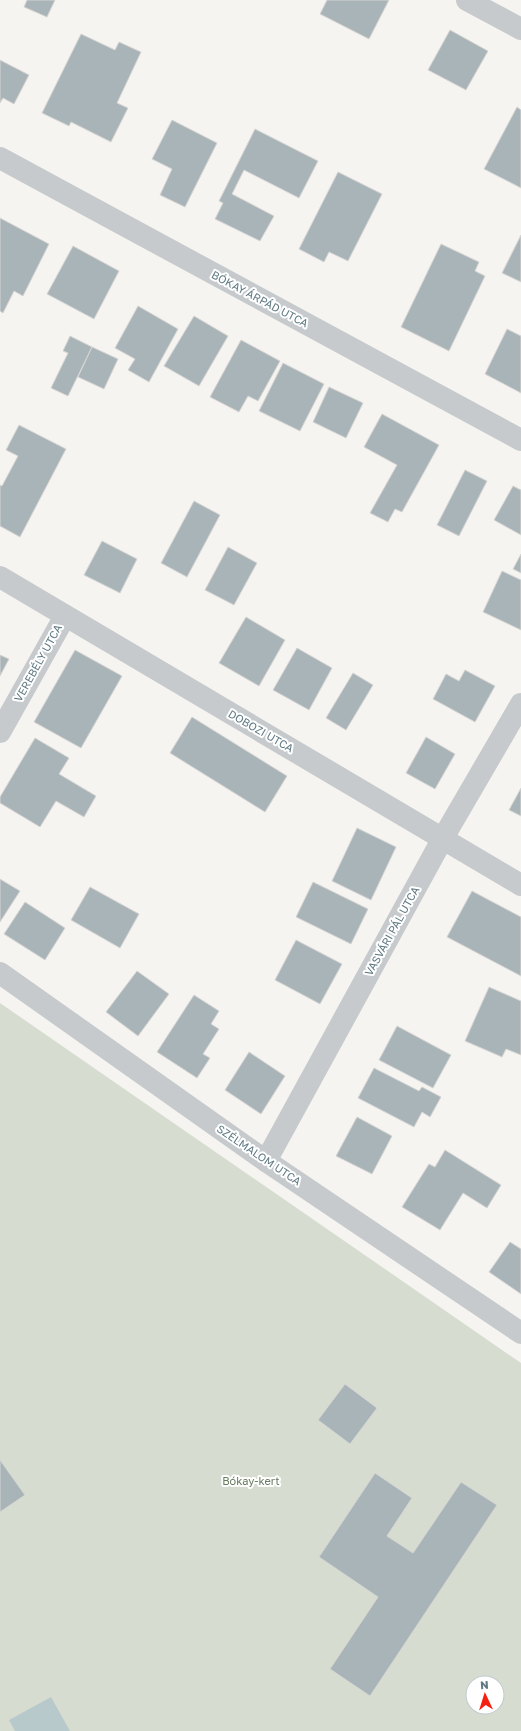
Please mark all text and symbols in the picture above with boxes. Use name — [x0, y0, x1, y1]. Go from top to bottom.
street label: BÓKAY ÁRPÁD UTCA — [210, 268, 311, 330]
street label: VEREBÉLY UTCA — [11, 621, 64, 704]
street label: DOBOZI UTCA — [226, 707, 297, 755]
street label: VASVÁRI PÁL UTCA — [362, 883, 422, 978]
street label: SZÉLMALOM UTCA — [215, 1122, 304, 1188]
park label: Bókay-kert — [222, 1474, 280, 1487]
north arrow — [465, 1675, 505, 1715]
text: N — [480, 1678, 489, 1691]

